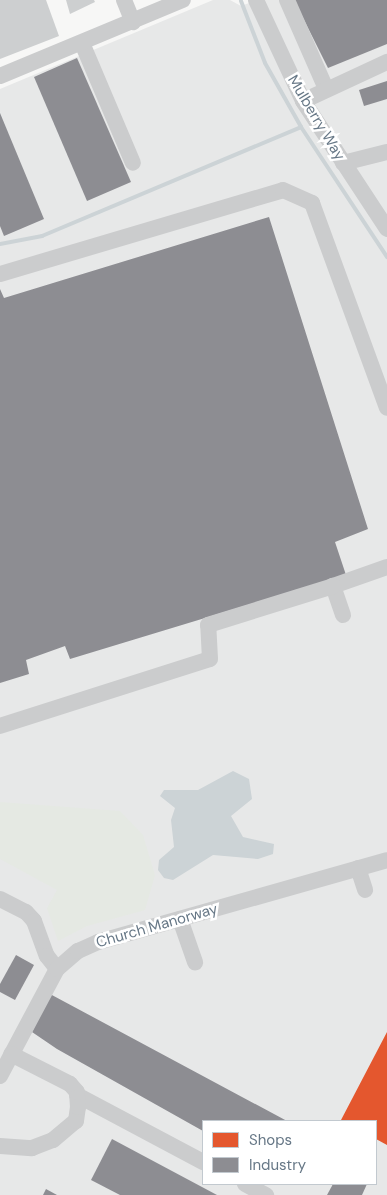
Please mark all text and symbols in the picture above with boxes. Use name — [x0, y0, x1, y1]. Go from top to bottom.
street label: Mulberry Way — [284, 72, 348, 164]
street label: Church Manorway — [94, 900, 220, 952]
legend — [202, 1120, 377, 1185]
text: Shops — [249, 1130, 292, 1150]
text: Industry — [249, 1155, 306, 1175]

